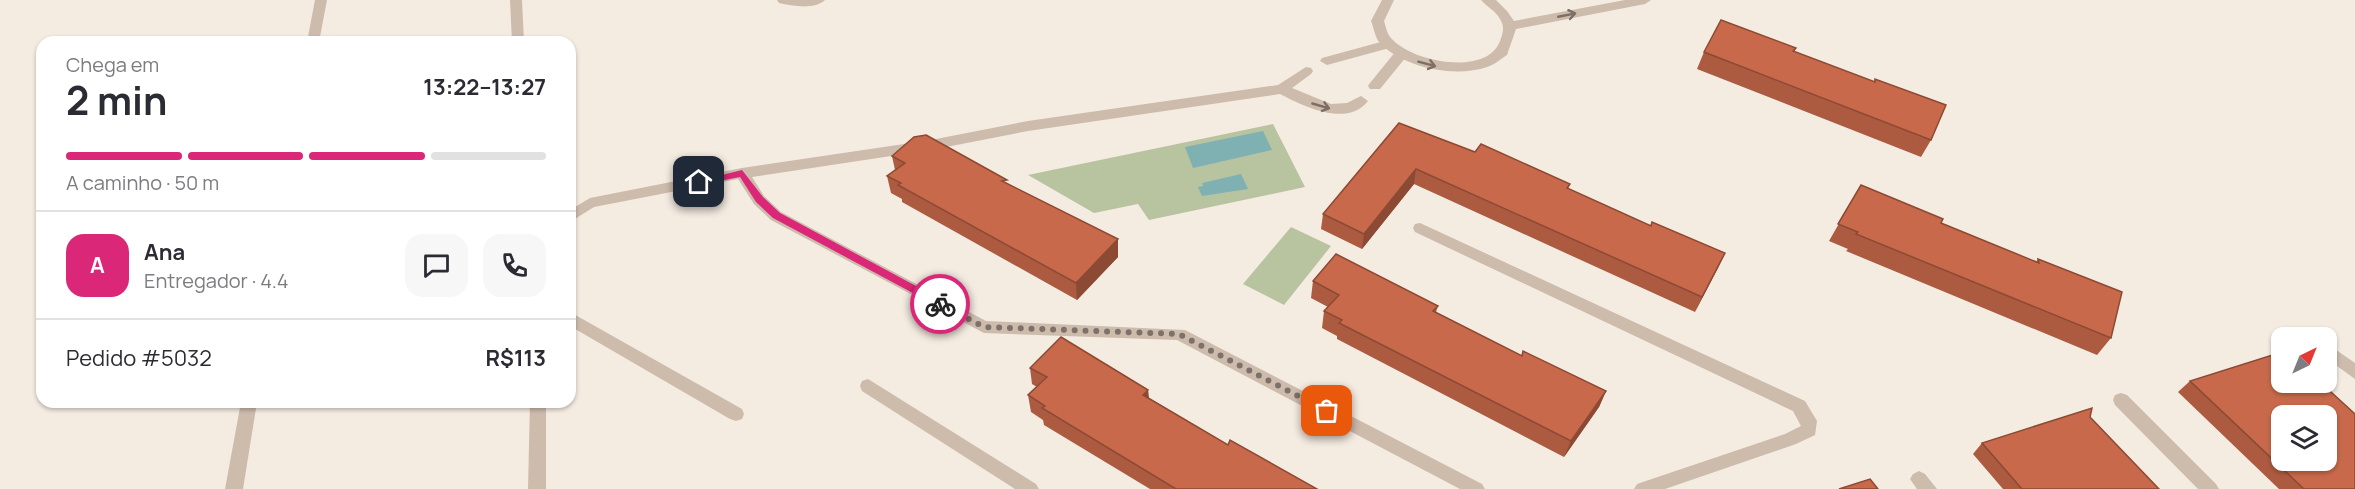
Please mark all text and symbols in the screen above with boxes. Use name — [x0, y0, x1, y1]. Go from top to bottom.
one-way arrow — [1557, 9, 1576, 20]
text: Chega em — [66, 51, 159, 78]
one-way arrow — [1417, 59, 1436, 70]
text: 13:22–13:27 — [423, 72, 546, 102]
text: 2 min — [66, 73, 167, 127]
one-way arrow — [1311, 101, 1330, 112]
pin — [673, 156, 724, 207]
icon: home — [682, 165, 715, 198]
text: A caminho · 50 m — [66, 169, 219, 196]
button: chat — [405, 234, 468, 297]
button: phone — [483, 234, 546, 297]
text: Ana — [144, 237, 185, 267]
text: A — [90, 250, 105, 280]
text: Entregador · 4.4 — [144, 267, 289, 294]
courier — [910, 274, 970, 334]
icon: bike — [924, 288, 957, 321]
north arrow — [2271, 327, 2337, 393]
map controls — [2271, 327, 2337, 471]
text: Pedido #5032 — [66, 343, 212, 373]
text: R$113 — [486, 343, 546, 373]
pin — [1301, 385, 1352, 436]
icon: bag — [1310, 394, 1343, 427]
button: layers — [2271, 405, 2337, 471]

